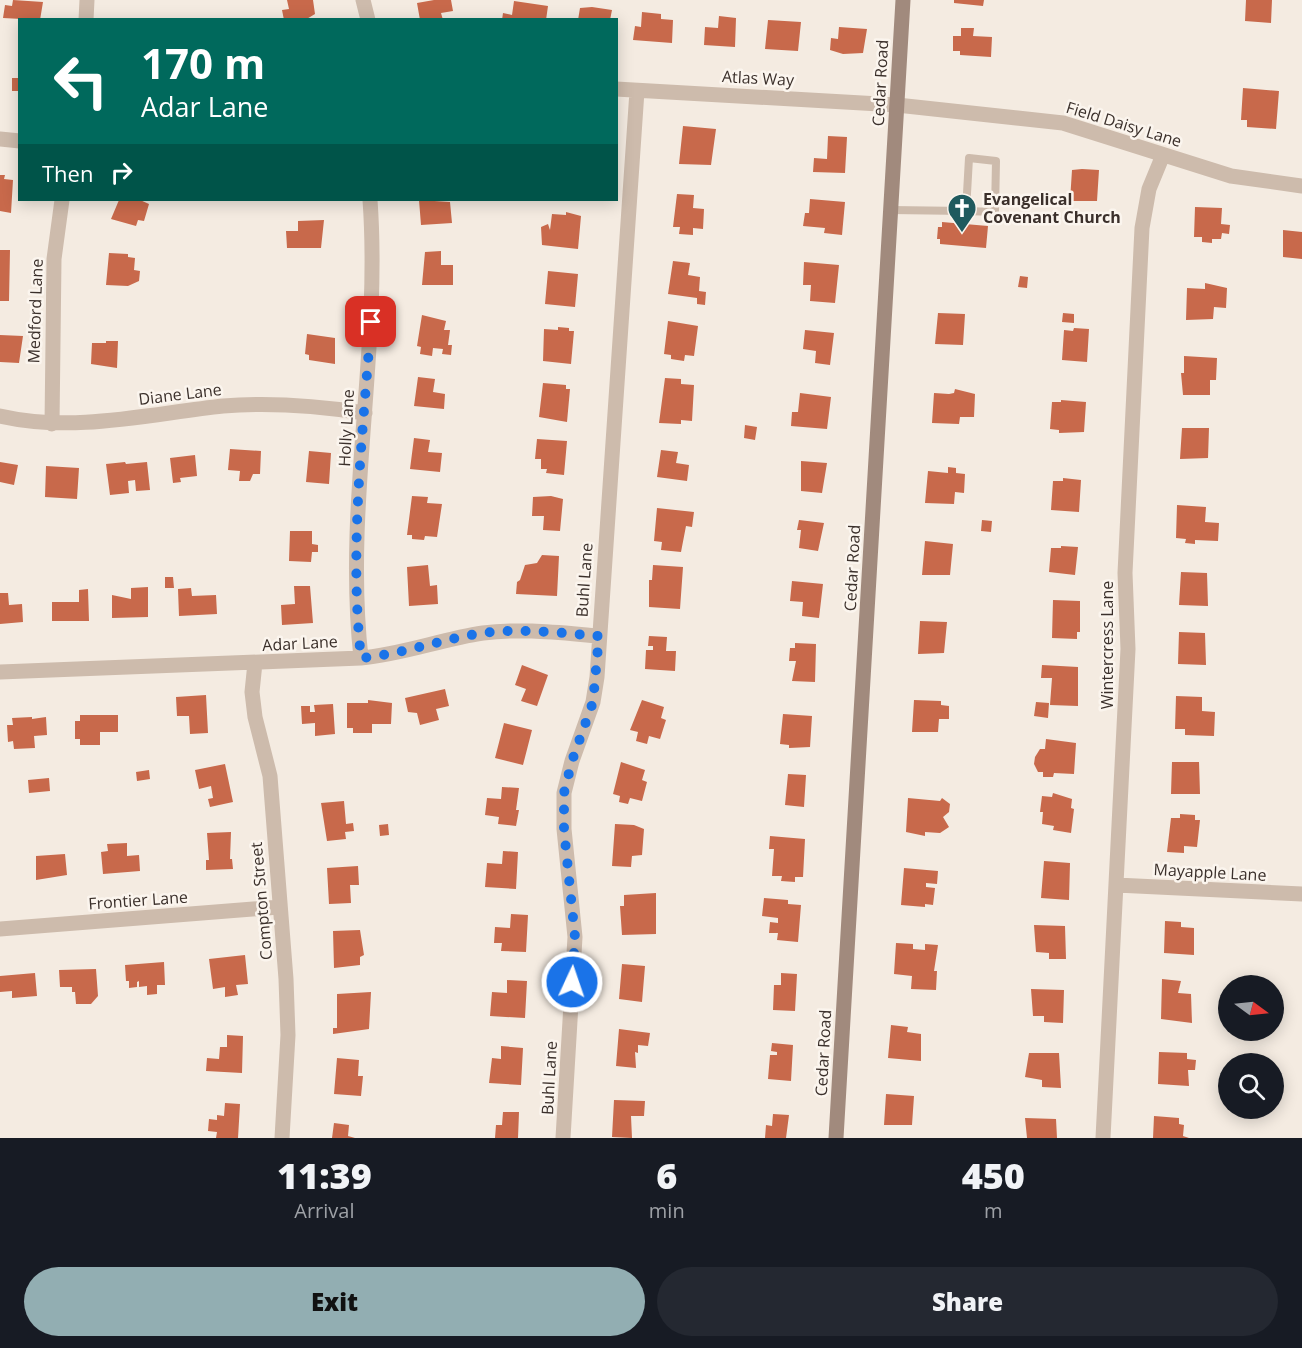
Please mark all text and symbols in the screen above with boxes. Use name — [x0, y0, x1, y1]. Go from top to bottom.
text: 170 m — [141, 34, 265, 91]
street label: Cedar Road — [867, 39, 893, 127]
icon: left — [42, 42, 120, 120]
street label: Atlas Way — [721, 65, 796, 91]
text: Adar Lane — [141, 88, 268, 125]
street label: Field Daisy Lane — [1064, 96, 1184, 152]
icon: right — [105, 156, 138, 189]
text: Then — [42, 158, 93, 188]
place label: Evangelical Covenant Church — [983, 188, 1121, 228]
church icon: Evangelical Covenant Church — [946, 192, 978, 234]
street label: Medford Lane — [22, 258, 48, 364]
pin — [345, 296, 396, 347]
icon: arrive — [354, 305, 387, 338]
street label: Diane Lane — [137, 378, 223, 410]
street label: Holly Lane — [333, 389, 359, 467]
street label: Cedar Road — [839, 524, 865, 612]
street label: Buhl Lane — [570, 542, 598, 618]
street label: Wintercress Lane — [1096, 581, 1118, 709]
street label: Adar Lane — [262, 630, 338, 656]
street label: Compton Street — [245, 841, 277, 961]
street label: Mayapple Lane — [1153, 858, 1267, 886]
street label: Frontier Lane — [88, 886, 189, 914]
position arrow — [540, 950, 604, 1014]
north arrow — [1218, 975, 1284, 1041]
map controls — [1218, 975, 1284, 1119]
street label: Cedar Road — [810, 1009, 836, 1097]
street label: Buhl Lane — [536, 1040, 562, 1116]
button: search — [1218, 1053, 1284, 1119]
text: 11:39 — [277, 1151, 372, 1200]
text: 6 — [656, 1151, 677, 1200]
text: 450 — [962, 1151, 1025, 1200]
text: Arrival — [294, 1197, 355, 1224]
text: min — [649, 1197, 685, 1224]
text: m — [984, 1197, 1003, 1224]
button: Exit — [24, 1267, 645, 1336]
button: Share — [657, 1267, 1278, 1336]

